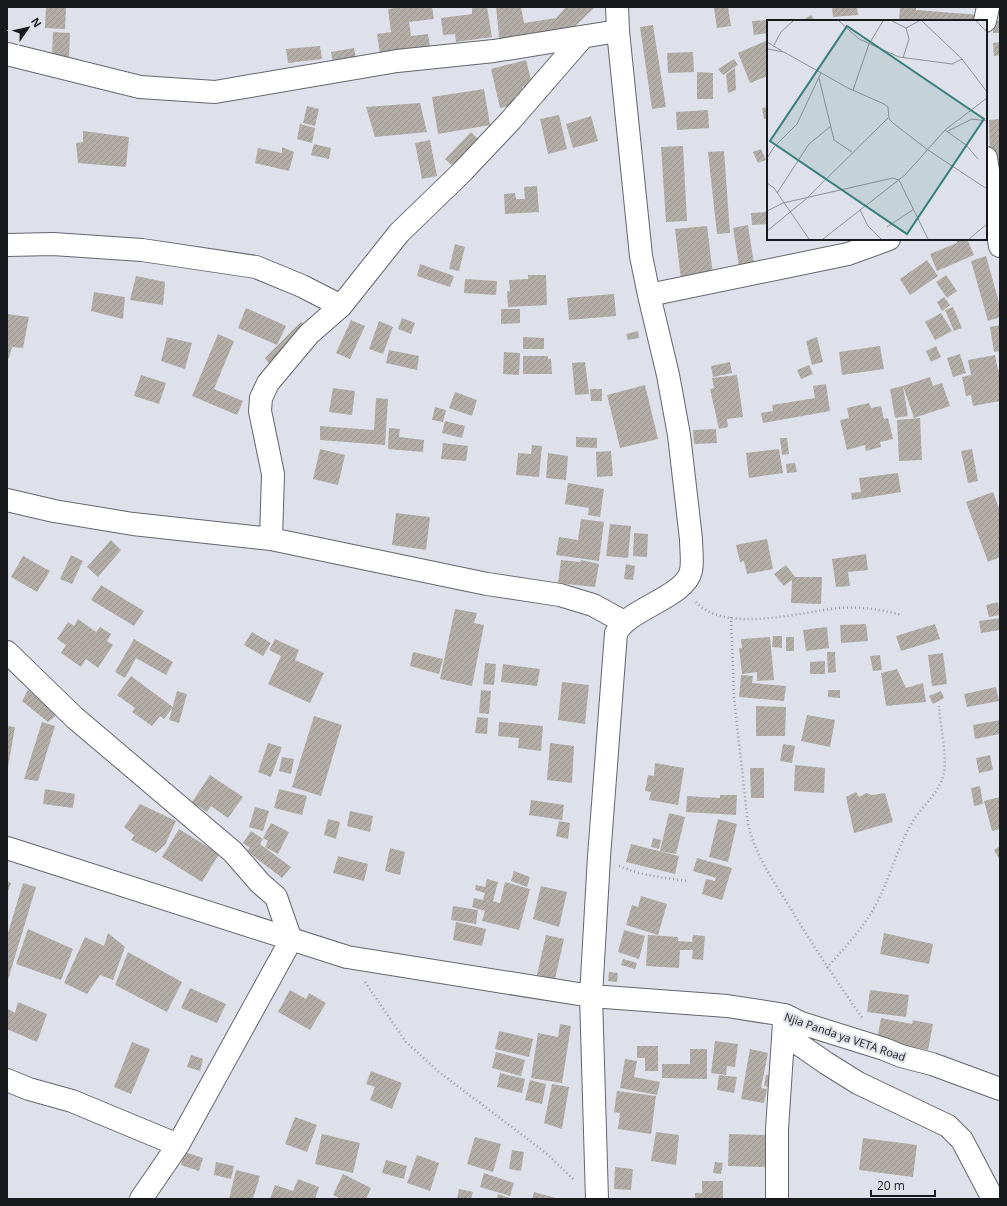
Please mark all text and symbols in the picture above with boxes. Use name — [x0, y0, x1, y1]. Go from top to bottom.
north arrow — [8, 8, 48, 48]
text: N — [28, 14, 45, 30]
inset map — [767, 20, 987, 240]
street label: Njia Panda ya VETA Road — [783, 1009, 908, 1064]
scale bar — [871, 1172, 935, 1198]
text: 20 m — [877, 1177, 905, 1194]

